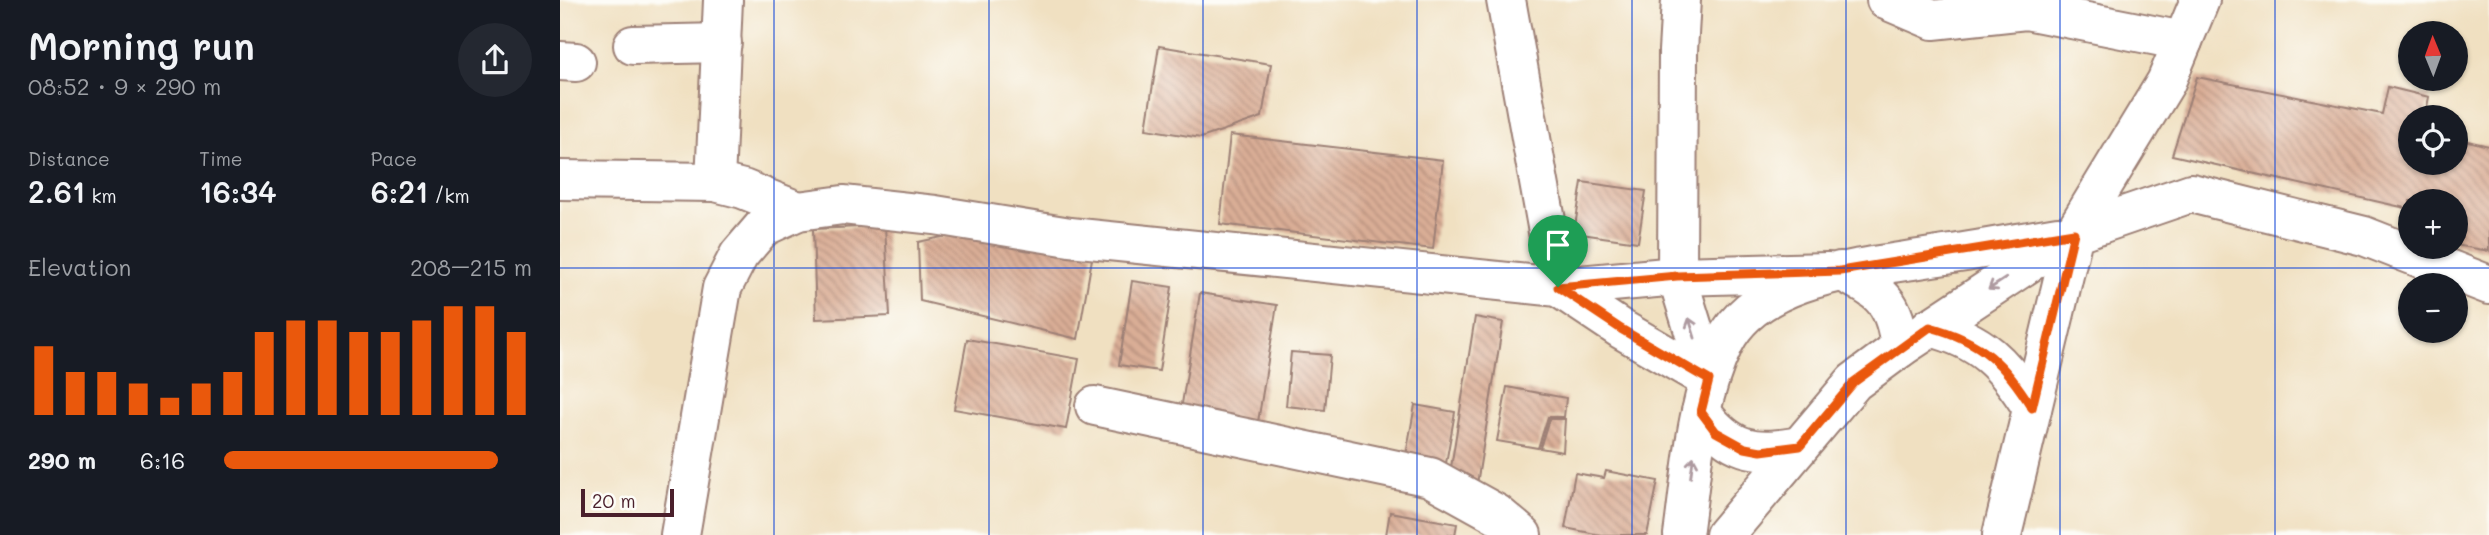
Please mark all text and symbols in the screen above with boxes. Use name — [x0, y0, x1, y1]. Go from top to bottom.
text: Morning run — [28, 20, 255, 70]
north arrow — [2398, 21, 2468, 91]
map controls — [2398, 21, 2468, 343]
button: share — [458, 23, 532, 97]
text: 08:52 · 9 × 290 m — [28, 71, 221, 101]
button: locate — [2398, 105, 2468, 175]
text: Distance — [28, 146, 110, 171]
text: Time — [199, 146, 243, 171]
text: Pace — [371, 146, 417, 171]
text: 2.61 — [28, 171, 85, 211]
text: 16:34 — [199, 171, 277, 211]
text: 6:21 — [371, 171, 428, 211]
text: km — [85, 183, 117, 208]
text: /km — [428, 183, 470, 208]
button: + — [2398, 189, 2468, 259]
pin — [1528, 215, 1588, 287]
icon: arrive — [1539, 226, 1577, 264]
text: Elevation — [28, 252, 131, 282]
text: 208–215 m — [410, 252, 532, 282]
button: − — [2398, 273, 2468, 343]
one-way arrow — [1987, 277, 2007, 291]
one-way arrow — [1685, 318, 1698, 340]
text: 290 m — [28, 445, 96, 475]
text: 6:16 — [140, 445, 185, 475]
one-way arrow — [1686, 457, 1699, 479]
scale bar — [581, 486, 674, 518]
text: 20 m — [592, 488, 636, 513]

